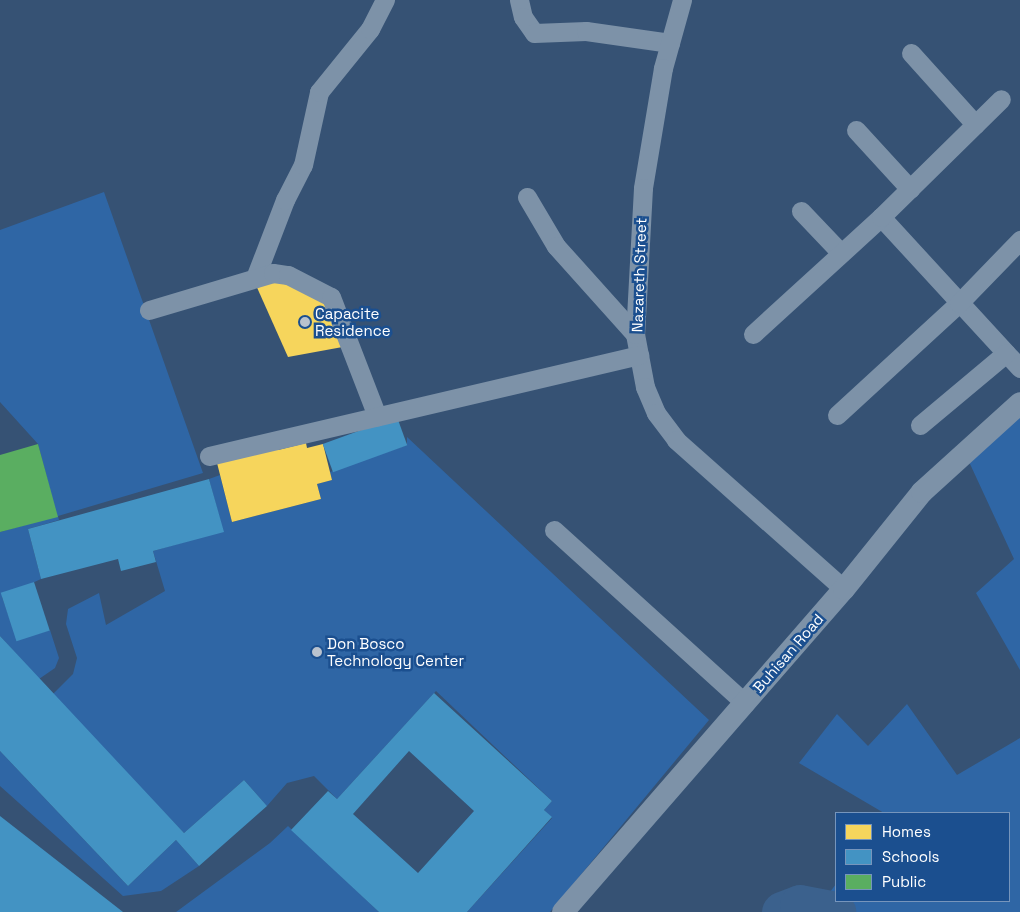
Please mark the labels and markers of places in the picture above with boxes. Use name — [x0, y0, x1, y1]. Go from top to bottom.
place label: Capacite Residence — [315, 304, 391, 339]
marker: Capacite Residence — [299, 316, 311, 328]
place label: Don Bosco Technology Center — [327, 634, 464, 669]
marker: Don Bosco Technology Center — [311, 646, 323, 658]

